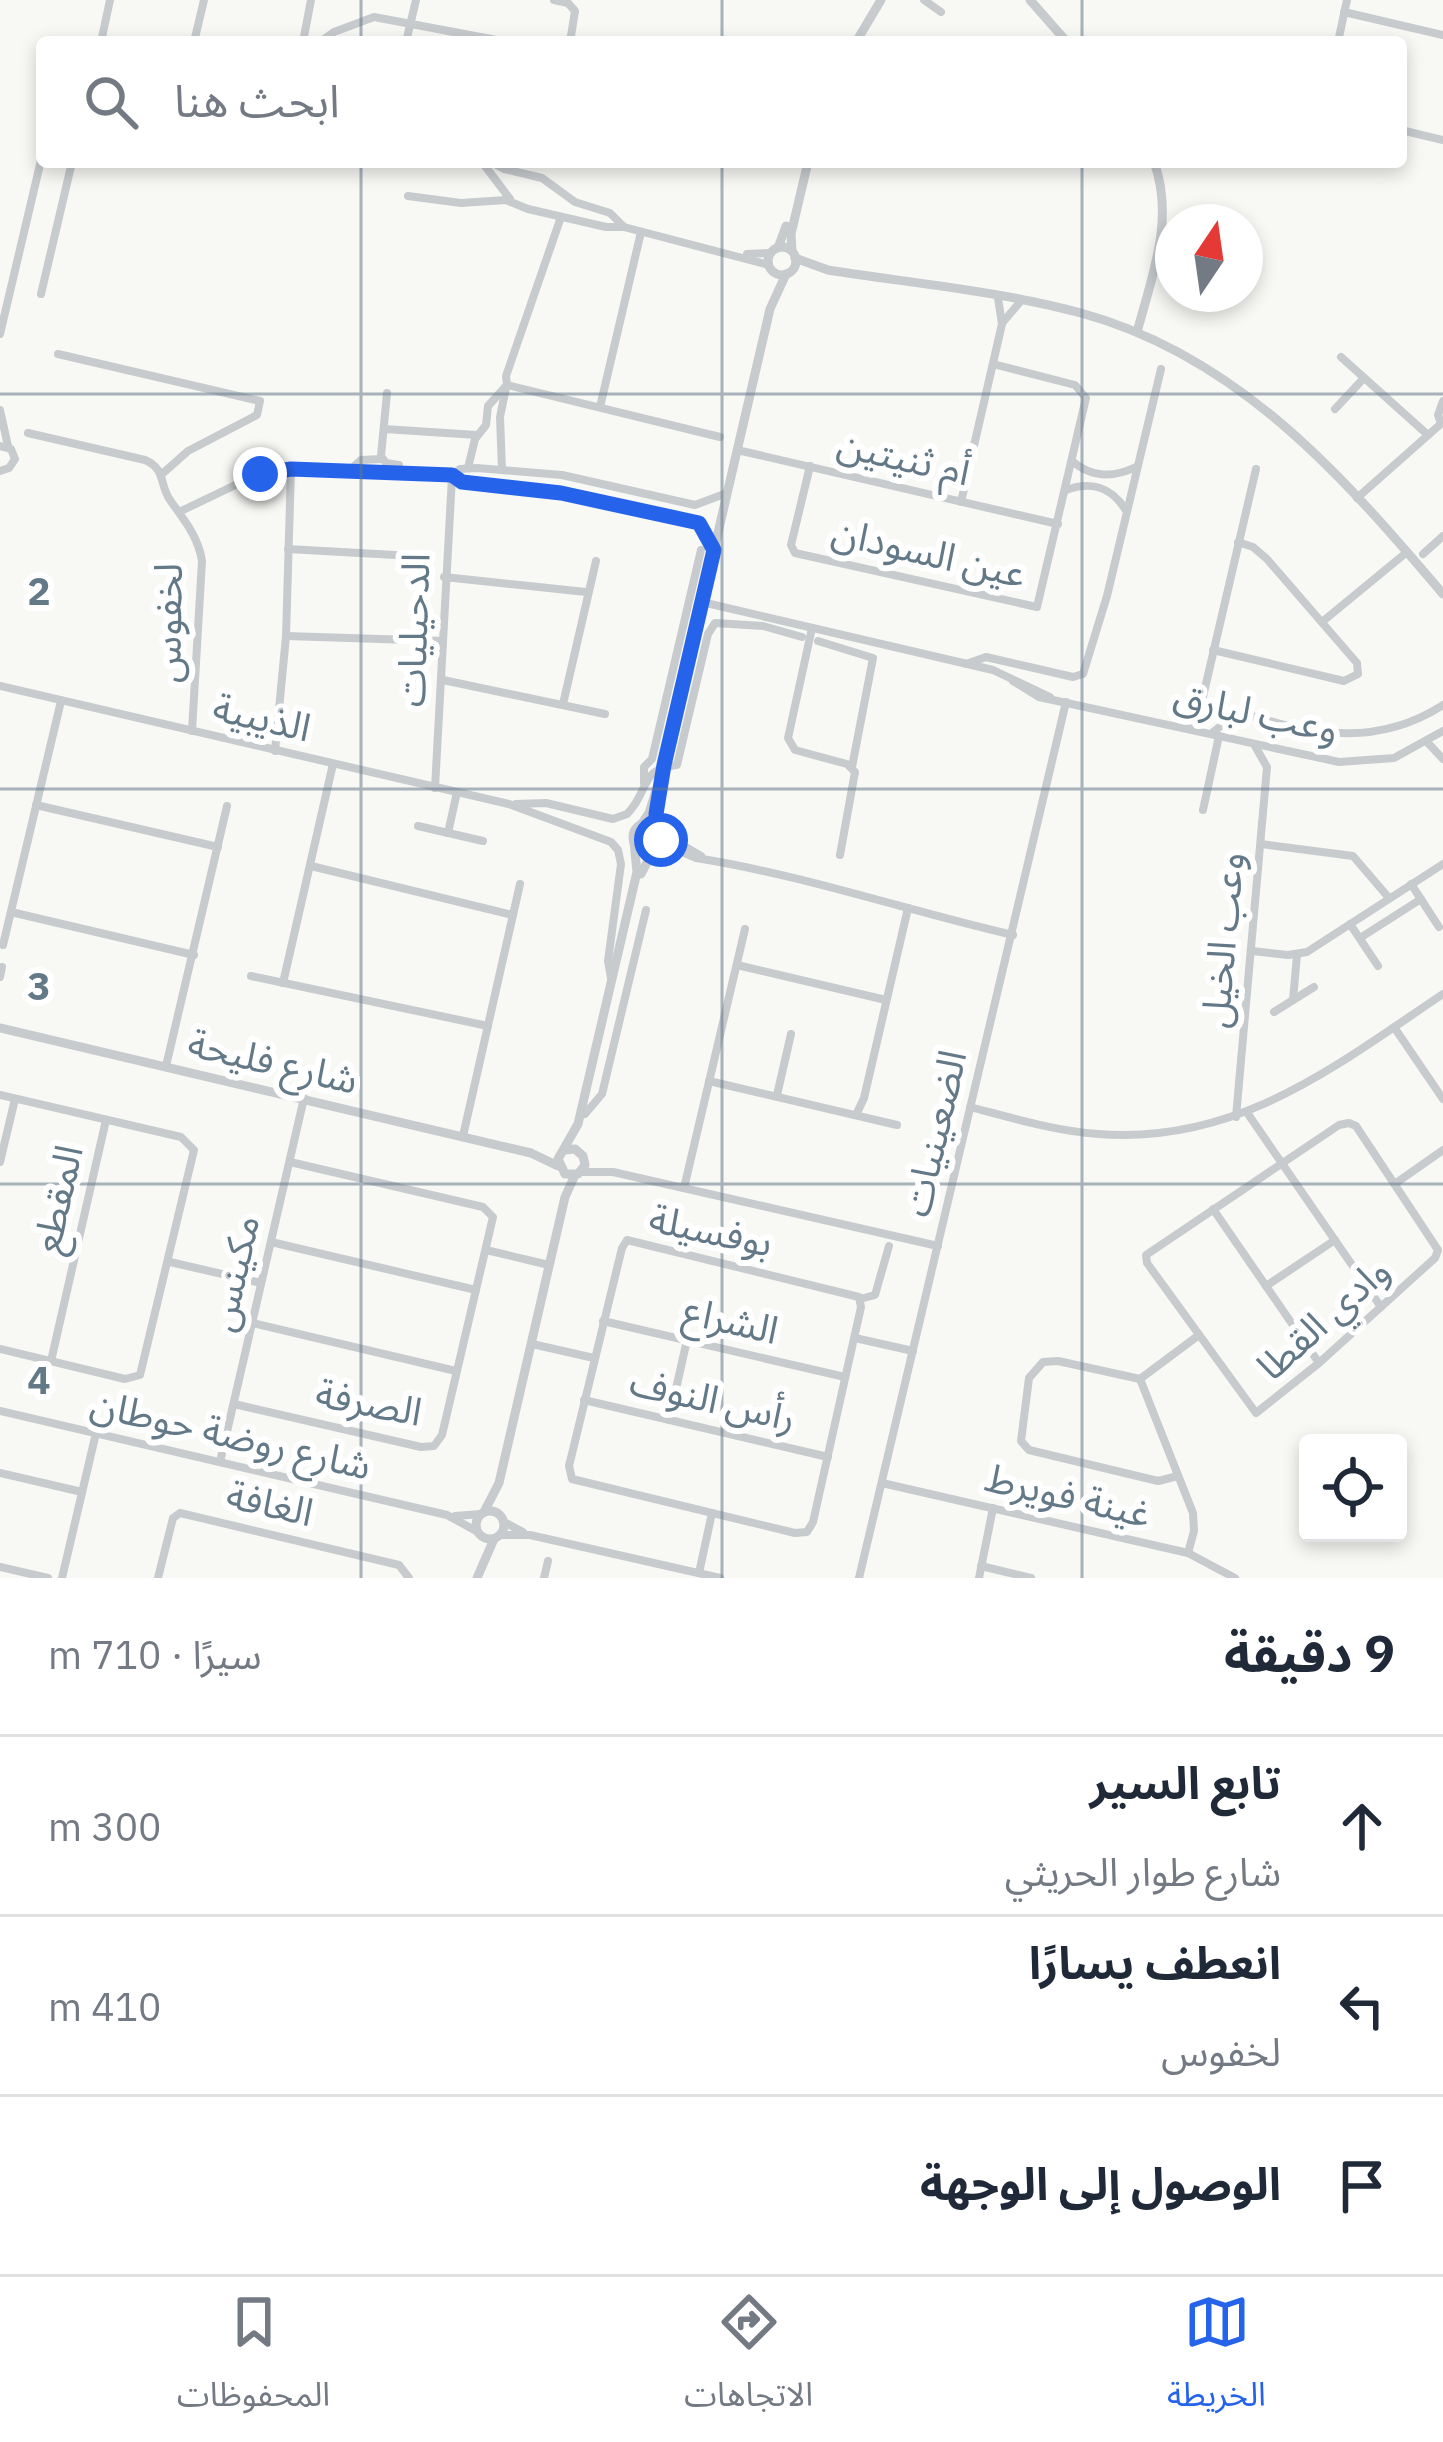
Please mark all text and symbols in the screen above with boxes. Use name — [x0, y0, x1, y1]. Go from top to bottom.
search box — [36, 36, 1407, 168]
icon: search — [78, 69, 144, 135]
text: ابحث هنا — [174, 71, 340, 129]
north arrow — [1155, 204, 1263, 312]
street label: أم ثنيتين — [832, 417, 975, 501]
route end — [233, 447, 287, 501]
street label: عين السودان — [827, 504, 1031, 599]
street label: الدحيليات — [384, 552, 441, 708]
street label: لخفوس — [140, 563, 193, 683]
text: 2 — [27, 565, 51, 616]
street label: وعب لبارق — [1169, 669, 1343, 754]
street label: الذيبية — [208, 681, 316, 752]
route start — [634, 813, 688, 867]
street label: وعب الخيل — [1188, 850, 1255, 1030]
text: 3 — [27, 960, 51, 1011]
street label: شارع فليحة — [182, 1016, 363, 1109]
street label: الضعينيات — [890, 1045, 977, 1221]
street label: المقطع — [19, 1140, 99, 1259]
street label: بوفسيلة — [645, 1192, 777, 1267]
street label: مكينس — [194, 1210, 271, 1336]
street label: وادي القطا — [1245, 1244, 1403, 1395]
street label: الشراع — [678, 1284, 784, 1359]
text: 4 — [27, 1354, 51, 1405]
street label: رأس النوف — [625, 1355, 801, 1442]
street label: الصرفة — [312, 1366, 427, 1437]
street label: شارع روضة حوطان — [85, 1376, 376, 1494]
map controls — [1299, 1434, 1407, 1542]
button: locate — [1299, 1434, 1407, 1542]
street label: غينة فويرط — [980, 1451, 1156, 1538]
street label: الغافة — [222, 1468, 318, 1537]
text: 9 دقيقة — [1224, 1620, 1395, 1686]
text: سيرًا · 710 m — [48, 1629, 261, 1680]
text: تابع السير — [1090, 1753, 1281, 1811]
icon: ahead — [1329, 1793, 1395, 1859]
text: 300 m — [48, 1801, 161, 1852]
text: شارع طوار الحريثي — [1005, 1846, 1281, 1897]
text: انعطف يسارًا — [1029, 1933, 1281, 1991]
icon: left — [1329, 1973, 1395, 2039]
text: 410 m — [48, 1981, 161, 2032]
text: لخفوس — [1161, 2026, 1281, 2077]
icon: arrive — [1329, 2153, 1395, 2219]
text: الوصول إلى الوجهة — [920, 2154, 1281, 2212]
tab: المحفوظات — [177, 2289, 330, 2430]
tab: الاتجاهات — [684, 2289, 813, 2430]
tab: الخريطة — [1167, 2289, 1266, 2430]

